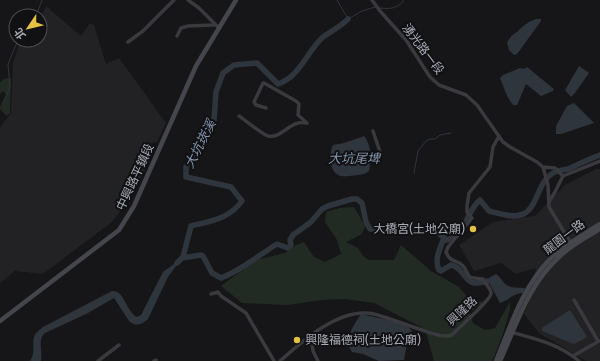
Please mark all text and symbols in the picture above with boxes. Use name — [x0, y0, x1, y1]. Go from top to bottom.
north arrow — [8, 8, 48, 48]
street label: 湧光路一段 — [399, 21, 447, 77]
text: 北 — [12, 25, 29, 42]
water label: 大坑崁溪 — [182, 116, 219, 171]
street label: 中興路平鎮段 — [113, 141, 157, 213]
water label: 大坑尾埤 — [328, 151, 382, 166]
street label: 龍園一路 — [541, 217, 587, 257]
place label: 大橋宮(土地公廟) — [373, 222, 465, 236]
marker: 大橋宮(土地公廟) — [468, 224, 478, 234]
street label: 興隆路 — [444, 294, 480, 328]
place label: 興隆福德祠(土地公廟) — [305, 333, 421, 347]
marker: 興隆福德祠(土地公廟) — [292, 335, 302, 345]

